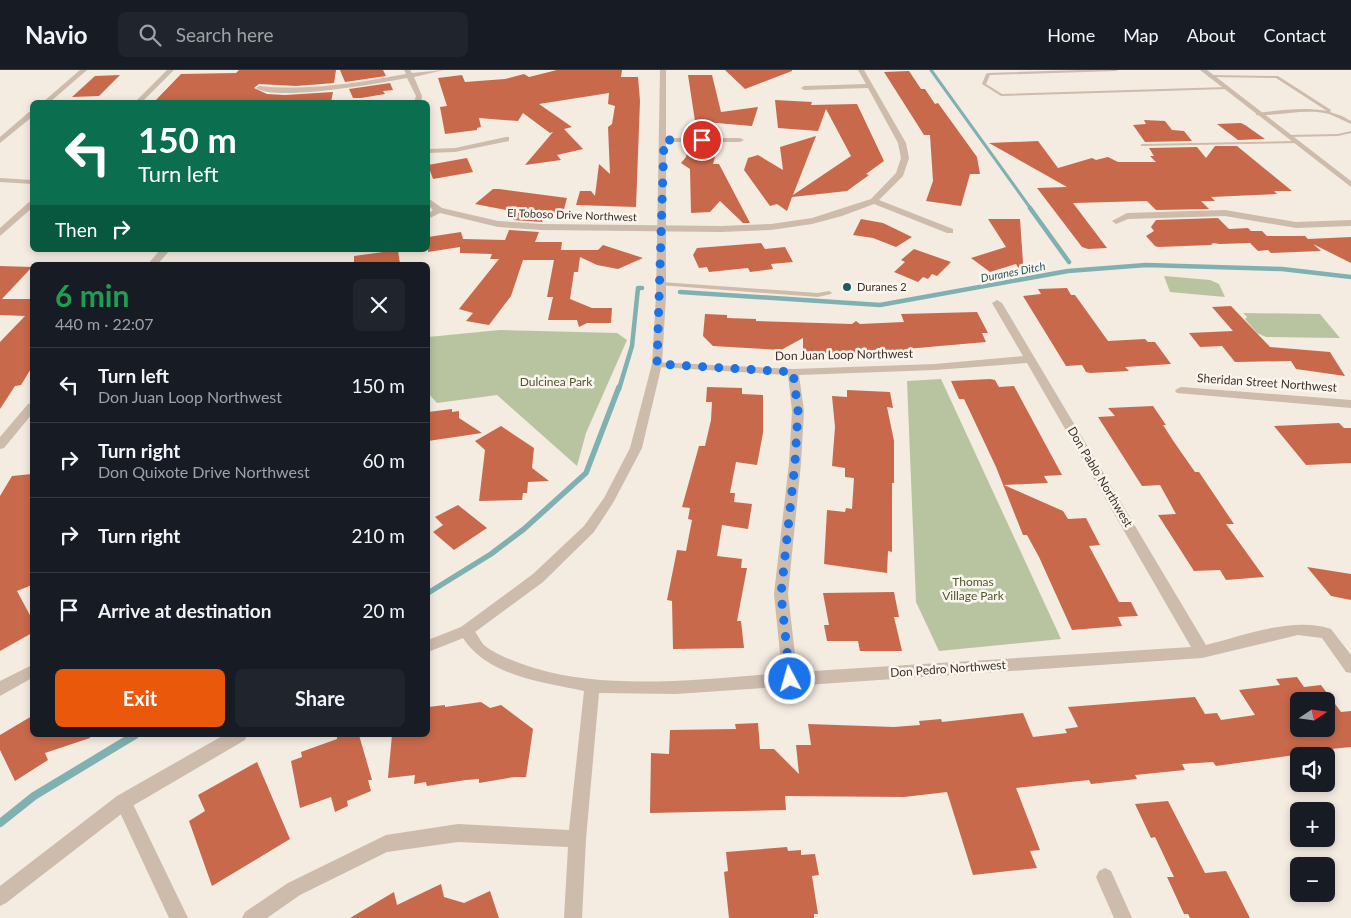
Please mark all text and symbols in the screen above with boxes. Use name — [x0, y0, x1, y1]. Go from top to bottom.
search box — [118, 12, 468, 57]
text: Navio — [25, 20, 88, 49]
icon: search — [136, 21, 164, 49]
text: Search here — [176, 23, 274, 46]
text: Home — [1047, 24, 1095, 46]
text: Map — [1123, 24, 1159, 46]
text: About — [1187, 24, 1236, 46]
text: Contact — [1264, 24, 1326, 46]
text: 150 m — [138, 118, 237, 160]
pin — [681, 119, 723, 161]
icon: left — [55, 120, 120, 185]
icon: arrive — [688, 126, 716, 154]
text: Turn left — [138, 160, 219, 187]
street label: El Toboso Drive Northwest — [507, 206, 637, 223]
icon: right — [107, 215, 135, 243]
text: Then — [55, 218, 97, 241]
water label: Duranes Ditch — [979, 259, 1046, 284]
text: 6 min — [55, 277, 129, 313]
button: close — [353, 279, 405, 331]
place label: Duranes 2 — [857, 280, 907, 293]
marker: Duranes 2 — [841, 281, 853, 293]
text: 440 m · 22:07 — [55, 314, 154, 333]
street label: Don Juan Loop Northwest — [775, 346, 914, 363]
text: Turn left — [98, 364, 169, 387]
street label: Sheridan Street Northwest — [1197, 370, 1338, 395]
icon: left — [55, 371, 83, 399]
text: 150 m — [351, 374, 405, 397]
park label: Dulcinea Park — [520, 374, 593, 389]
text: Don Juan Loop Northwest — [98, 387, 282, 406]
street label: Don Pablo Northwest — [1065, 424, 1137, 530]
text: Turn right — [98, 439, 180, 462]
icon: right — [55, 446, 83, 474]
text: 60 m — [362, 449, 405, 472]
text: Don Quixote Drive Northwest — [98, 462, 310, 481]
icon: right — [55, 521, 83, 549]
text: Turn right — [98, 524, 180, 547]
text: 210 m — [351, 524, 405, 547]
park label: Thomas Village Park — [942, 574, 1005, 603]
icon: arrive — [55, 596, 83, 624]
text: Arrive at destination — [98, 599, 271, 622]
text: 20 m — [362, 599, 405, 622]
position arrow — [763, 652, 815, 704]
street label: Don Pedro Northwest — [890, 657, 1007, 680]
button: Exit — [55, 669, 225, 727]
button: Share — [235, 669, 405, 727]
north arrow — [1290, 692, 1335, 738]
map controls — [1290, 692, 1335, 902]
button: sound — [1290, 747, 1335, 792]
button: + — [1290, 802, 1335, 847]
button: − — [1290, 857, 1335, 902]

